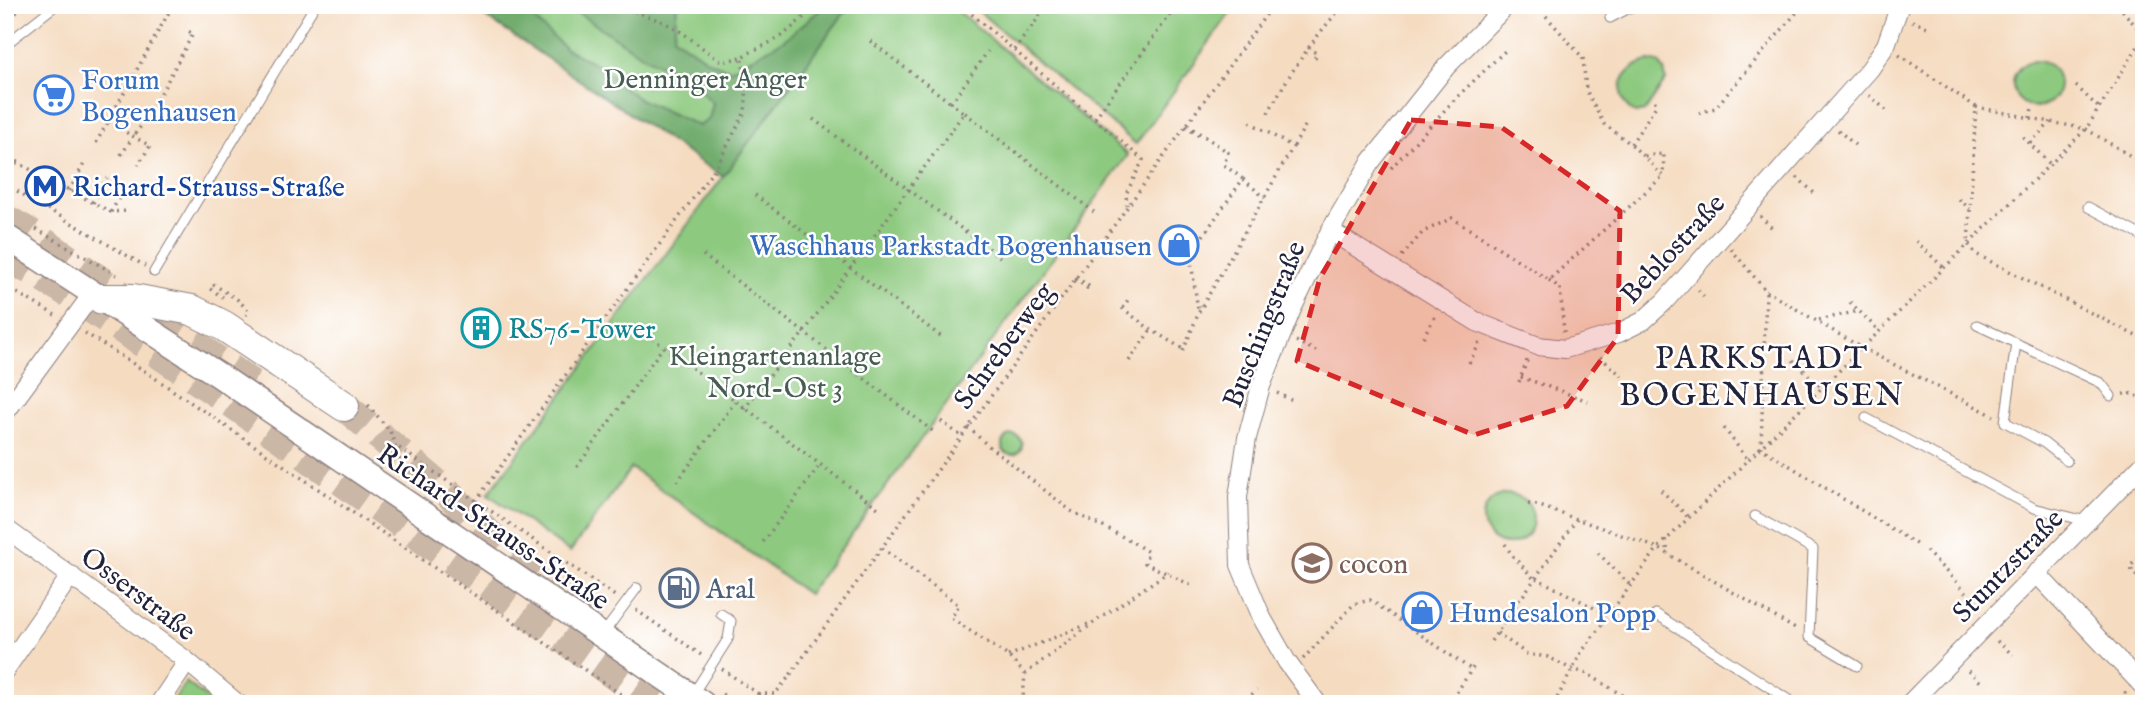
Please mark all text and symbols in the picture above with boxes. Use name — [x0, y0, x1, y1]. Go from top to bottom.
park label: Denninger Anger — [603, 63, 807, 98]
place label: Forum Bogenhausen — [81, 64, 237, 131]
supermarket icon: Forum Bogenhausen — [33, 74, 75, 116]
metro station icon: Richard-Strauss-Straße — [24, 165, 66, 207]
place label: Richard-Strauss-Straße — [72, 171, 345, 206]
street label: Beblostraße — [1614, 187, 1734, 312]
shop icon: Waschhaus Parkstadt Bogenhausen — [1158, 224, 1200, 266]
place label: Waschhaus Parkstadt Bogenhausen — [750, 230, 1152, 265]
street label: Buschingstraße — [1216, 236, 1315, 413]
street label: Schreberweg — [947, 275, 1063, 417]
building icon: RS76-Tower — [460, 307, 502, 349]
place label: RS76-Tower — [508, 313, 656, 348]
district label: PARKSTADT BOGENHAUSEN — [1619, 339, 1905, 417]
park label: Kleingartenanlage Nord-Ost 3 — [669, 340, 882, 407]
street label: Richard-Strauss-Straße — [370, 437, 616, 619]
street label: Stuntzstraße — [1946, 502, 2072, 631]
street label: Osserstraße — [73, 540, 202, 650]
school or university icon: cocon — [1291, 542, 1333, 584]
place label: cocon — [1339, 548, 1408, 583]
fuel station icon: Aral — [658, 567, 700, 609]
place label: Aral — [705, 573, 755, 608]
shop icon: Hundesalon Popp — [1401, 591, 1443, 633]
place label: Hundesalon Popp — [1449, 597, 1656, 632]

